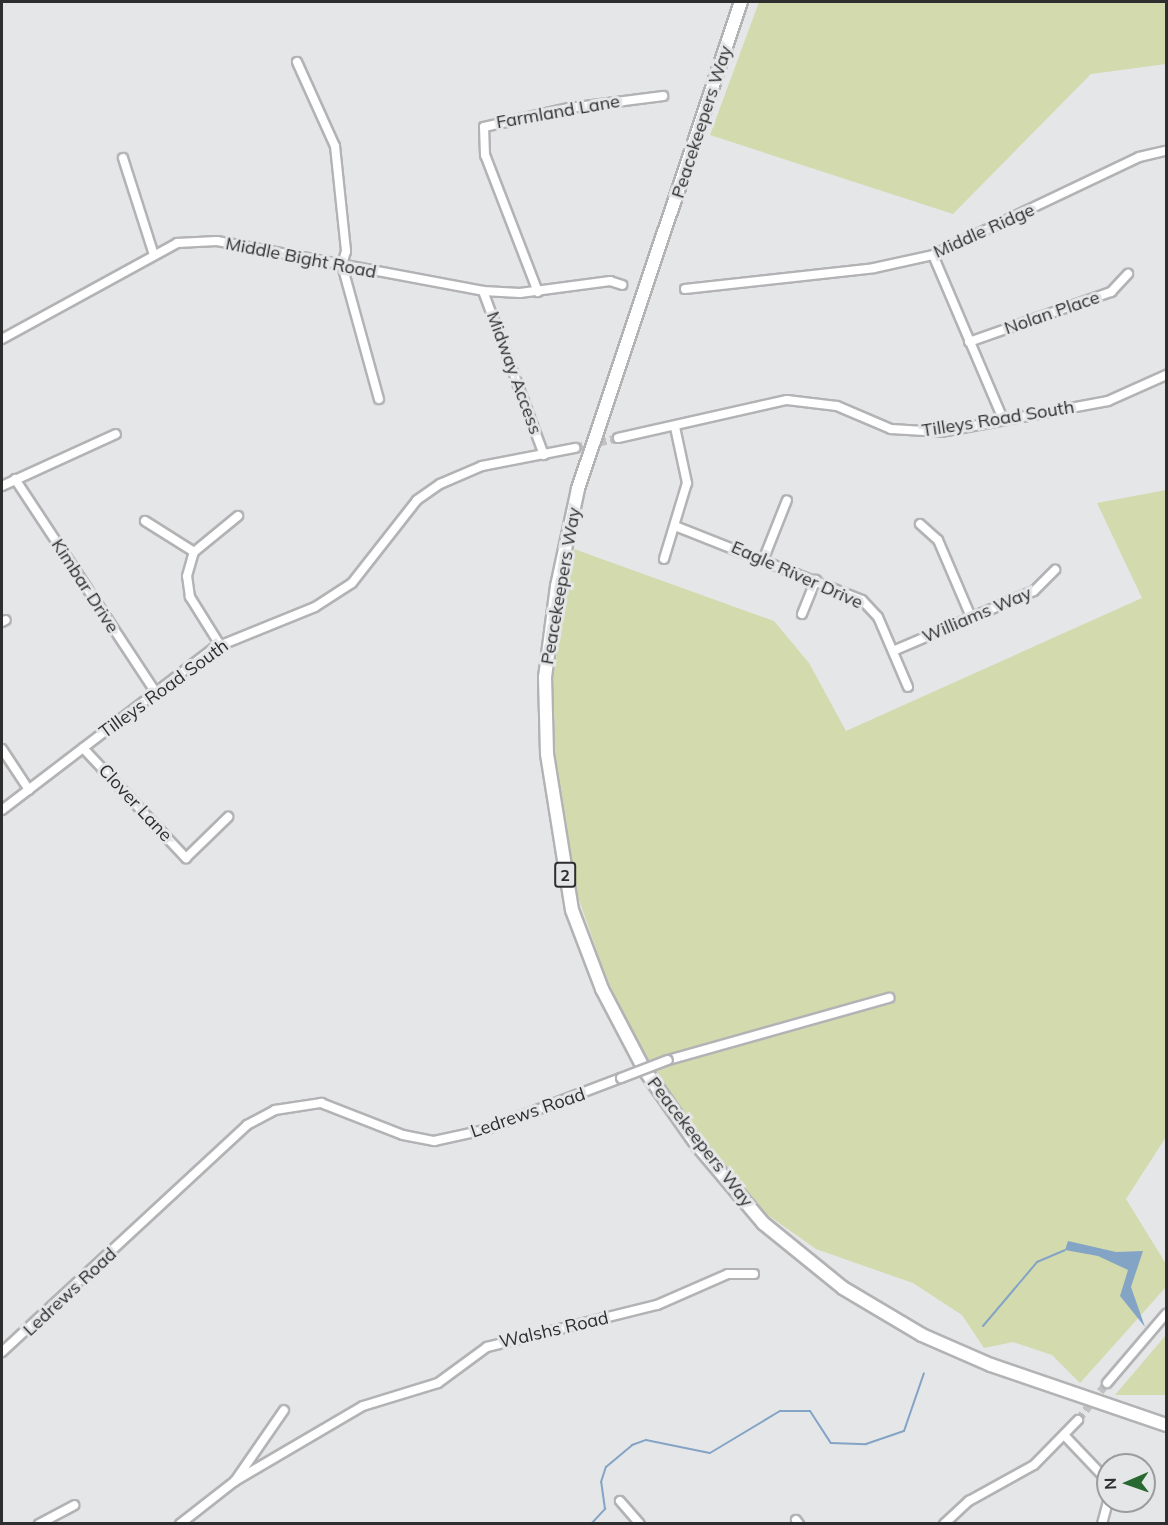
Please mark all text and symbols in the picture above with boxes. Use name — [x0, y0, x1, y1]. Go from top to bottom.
street label: Peacekeepers Way — [667, 43, 737, 201]
street label: Farmland Lane — [495, 91, 621, 133]
street label: Middle Ridge — [930, 199, 1038, 263]
street label: Middle Bight Road — [224, 233, 378, 283]
street label: Nolan Place — [1002, 287, 1102, 339]
street label: Midway Access — [482, 309, 546, 437]
street label: Tilleys Road South — [920, 396, 1076, 442]
street label: Peacekeepers Way — [537, 506, 585, 666]
street label: Kimbar Drive — [47, 535, 123, 637]
street label: Eagle River Drive — [728, 536, 866, 614]
street label: Williams Way — [919, 582, 1035, 648]
street label: Tilleys Road South — [95, 635, 233, 743]
street label: Clover Lane — [94, 760, 176, 846]
road number: 2 — [553, 862, 577, 888]
street label: Peacekeepers Way — [643, 1073, 757, 1211]
street label: Ledrews Road — [468, 1083, 588, 1143]
street label: Ledrews Road — [19, 1243, 121, 1341]
street label: Walshs Road — [497, 1307, 611, 1353]
north arrow — [1096, 1453, 1156, 1513]
text: N — [1100, 1477, 1120, 1490]

